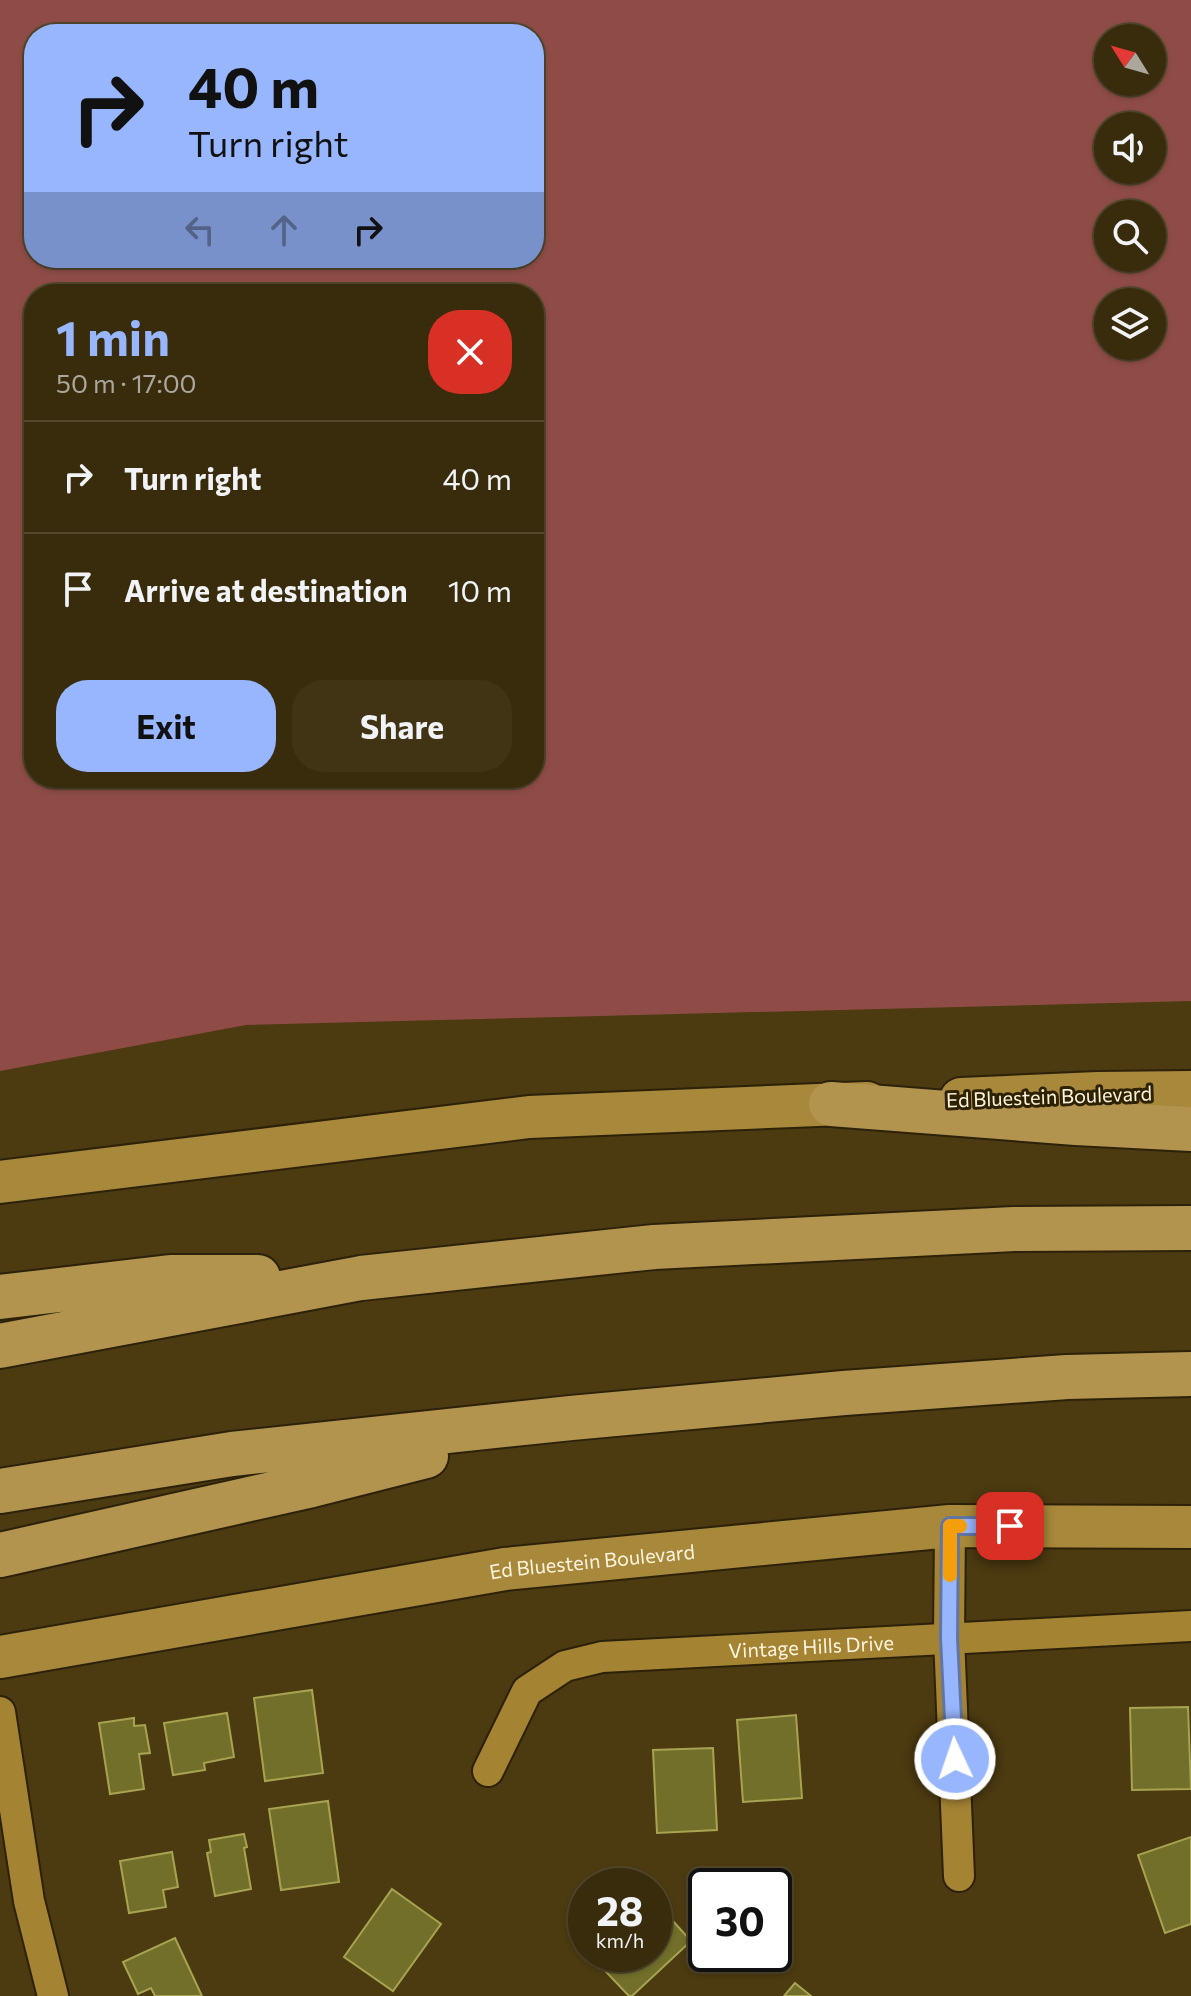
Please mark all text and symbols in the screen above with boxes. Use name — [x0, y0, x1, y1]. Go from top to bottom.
north arrow — [1094, 24, 1166, 96]
map controls — [1094, 24, 1166, 360]
text: 40 m — [188, 51, 319, 120]
icon: right — [56, 56, 160, 160]
button: sound — [1094, 112, 1166, 184]
text: Turn right — [188, 120, 349, 164]
button: search — [1094, 200, 1166, 272]
icon: left — [178, 208, 222, 252]
icon: ahead — [262, 208, 306, 252]
icon: right — [346, 208, 390, 252]
button: layers — [1094, 288, 1166, 360]
text: 1 min — [56, 307, 170, 366]
button: close — [428, 310, 512, 394]
text: 50 m · 17:00 — [56, 367, 197, 398]
icon: right — [56, 455, 100, 499]
text: Turn right — [124, 459, 261, 496]
text: 40 m — [443, 459, 512, 496]
icon: arrive — [56, 567, 100, 611]
text: Arrive at destination — [124, 571, 408, 608]
text: 10 m — [448, 571, 512, 608]
button: Exit — [56, 680, 276, 772]
button: Share — [292, 680, 512, 772]
street label: Ed Bluestein Boulevard — [946, 1080, 1152, 1112]
pin — [976, 1492, 1044, 1560]
icon: arrive — [988, 1504, 1032, 1548]
street label: Ed Bluestein Boulevard — [487, 1539, 696, 1584]
street label: Vintage Hills Drive — [728, 1630, 895, 1662]
position arrow — [913, 1717, 997, 1801]
speed limit sign: 30 — [688, 1868, 792, 1972]
text: 28 — [596, 1885, 644, 1934]
text: km/h — [596, 1928, 644, 1952]

